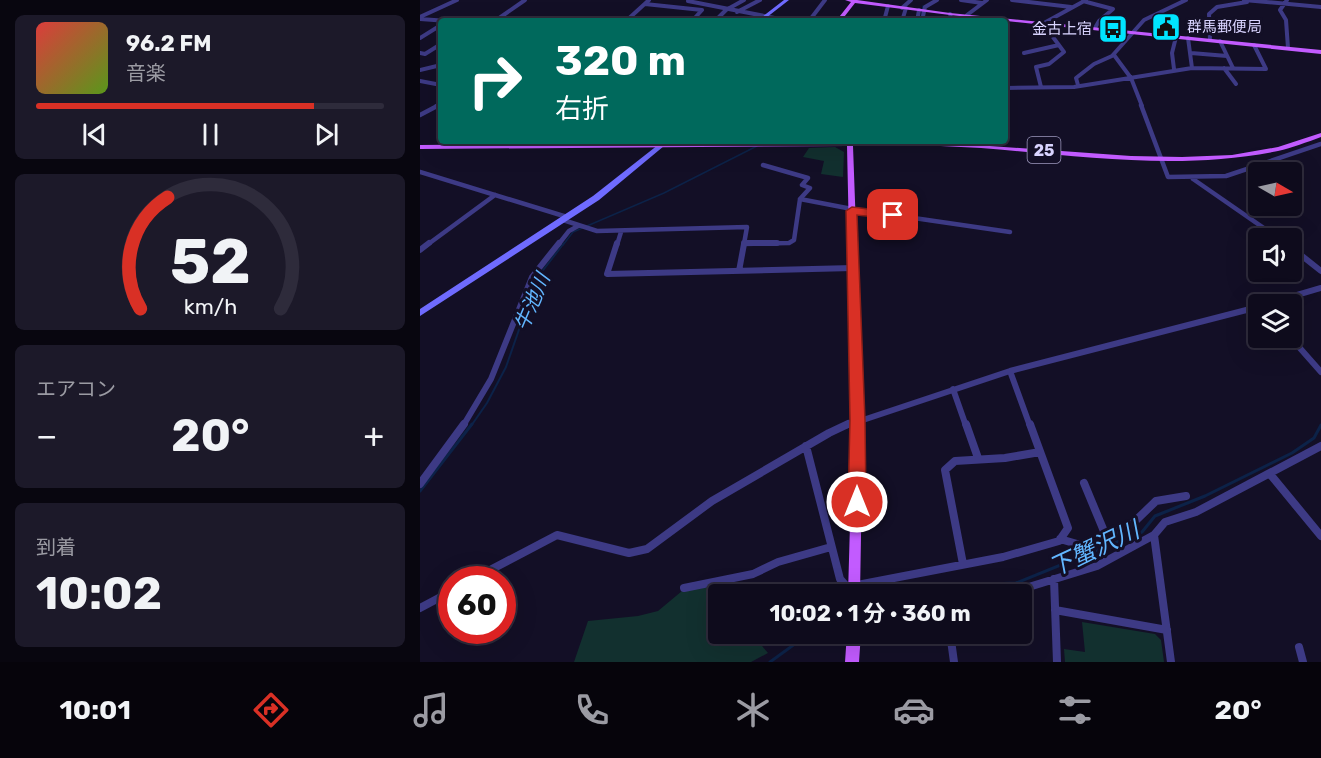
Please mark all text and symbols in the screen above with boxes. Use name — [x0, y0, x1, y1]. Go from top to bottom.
public building icon: 群馬郵便局 — [1150, 11, 1182, 43]
bus stop icon: 金古上宿 — [1097, 13, 1129, 45]
place label: 群馬郵便局 — [1187, 18, 1262, 36]
place label: 金古上宿 — [1032, 20, 1092, 38]
text: 96.2 FM — [126, 30, 211, 57]
text: 320 m — [555, 36, 686, 86]
icon: right — [456, 42, 534, 120]
text: 音楽 — [126, 61, 166, 85]
text: 右折 — [555, 93, 609, 125]
icon: previous — [78, 118, 111, 151]
icon: pause — [194, 118, 227, 151]
icon: next — [310, 118, 343, 151]
road number: 25 — [1028, 137, 1060, 163]
north arrow — [1248, 162, 1302, 216]
map controls — [1248, 162, 1302, 348]
pin — [867, 189, 918, 240]
icon: arrive — [876, 198, 909, 231]
text: 52 — [170, 225, 250, 299]
button: sound — [1248, 228, 1302, 282]
water label: 牛池川 — [509, 268, 556, 334]
text: km/h — [183, 294, 237, 319]
button: layers — [1248, 294, 1302, 348]
text: エアコン — [36, 377, 116, 401]
text: 20° — [171, 409, 250, 462]
text: − — [36, 416, 57, 455]
text: + — [363, 416, 384, 455]
position arrow — [825, 470, 889, 534]
water label: 下蟹沢川 — [1045, 515, 1146, 582]
text: 到着 — [36, 535, 76, 559]
speed limit sign: 60 — [438, 566, 516, 644]
text: 10:02 — [36, 567, 162, 620]
text: 10:02 · 1 分 · 360 m — [769, 600, 971, 627]
icon: directions — [250, 689, 292, 731]
icon: music — [410, 689, 452, 731]
icon: phone — [571, 689, 613, 731]
icon: climate — [732, 689, 774, 731]
icon: car — [893, 689, 935, 731]
icon: filters — [1054, 689, 1096, 731]
text: 10:01 — [59, 694, 131, 726]
text: 20° — [1215, 694, 1262, 726]

